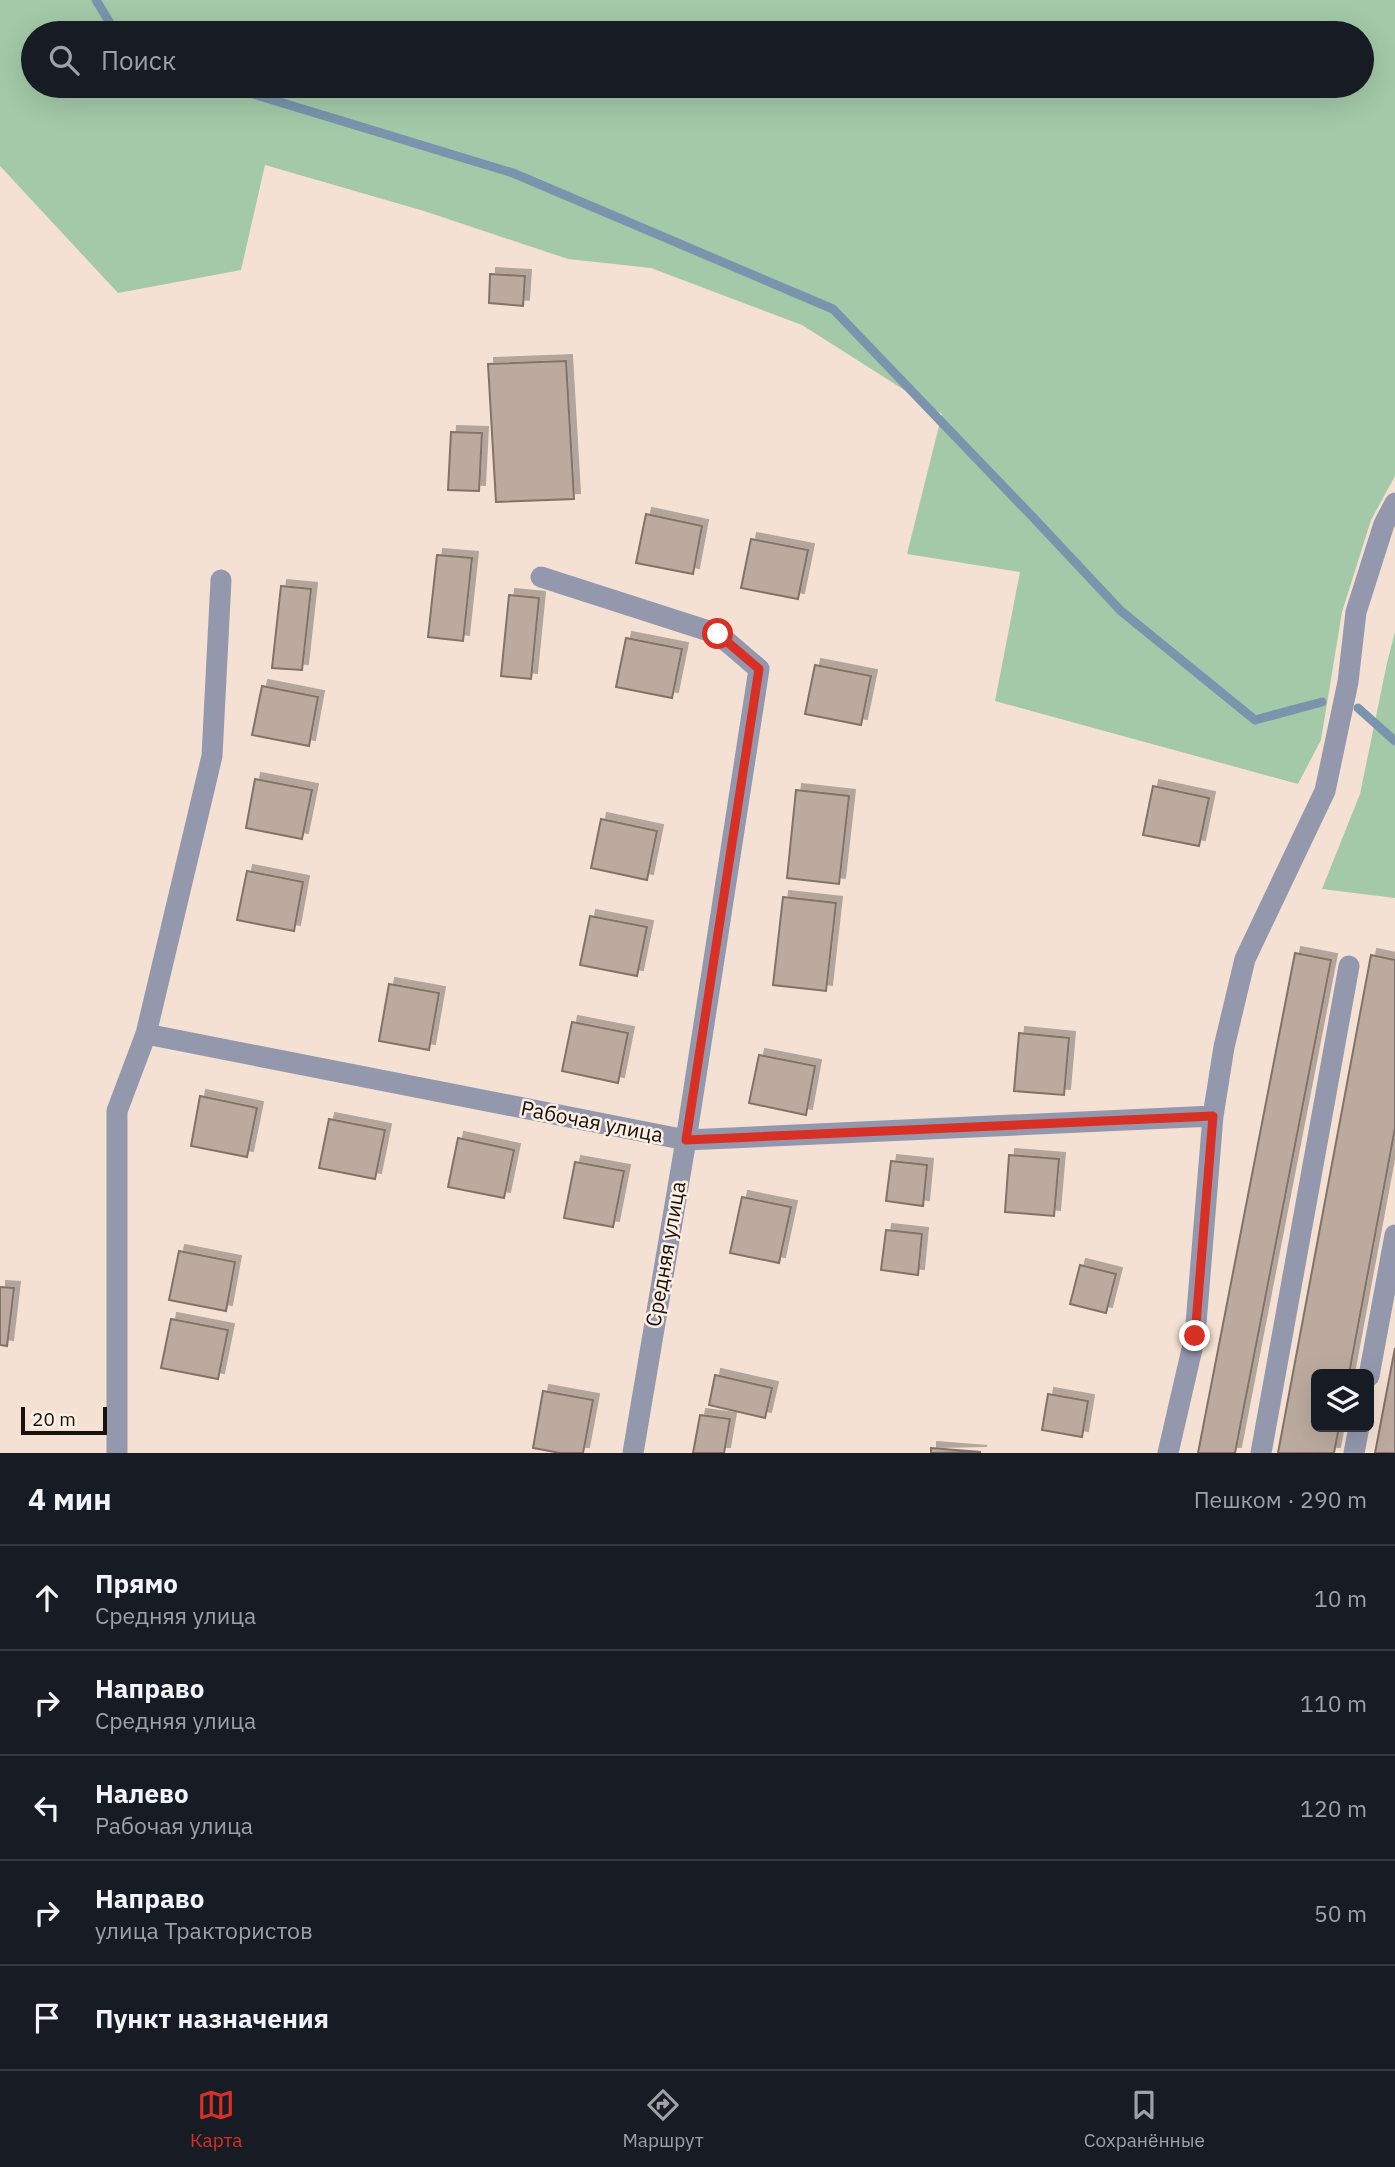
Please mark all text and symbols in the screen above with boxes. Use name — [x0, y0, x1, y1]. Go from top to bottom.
search box — [21, 21, 1374, 98]
icon: search — [45, 41, 83, 79]
text: Поиск — [101, 43, 176, 77]
route start — [702, 618, 733, 649]
street label: Рабочая улица — [519, 1094, 666, 1149]
street label: Средняя улица — [638, 1179, 692, 1329]
route end — [1179, 1320, 1210, 1351]
map controls — [1311, 1369, 1374, 1432]
button: layers — [1311, 1369, 1374, 1432]
scale bar — [21, 1404, 107, 1436]
text: 20 m — [32, 1407, 76, 1431]
text: 4 мин — [28, 1479, 112, 1518]
text: Пешком · 290 m — [1194, 1484, 1367, 1514]
text: Прямо — [95, 1566, 178, 1600]
icon: ahead — [28, 1579, 66, 1617]
text: 10 m — [1314, 1583, 1367, 1613]
text: Средняя улица — [95, 1600, 256, 1630]
text: Направо — [95, 1671, 204, 1705]
icon: right — [28, 1684, 66, 1722]
text: 110 m — [1300, 1688, 1367, 1718]
text: Средняя улица — [95, 1705, 256, 1735]
text: Налево — [95, 1776, 189, 1810]
icon: left — [28, 1789, 66, 1827]
text: 120 m — [1300, 1793, 1367, 1823]
text: Рабочая улица — [95, 1810, 253, 1840]
text: Направо — [95, 1881, 204, 1915]
icon: right — [28, 1894, 66, 1932]
text: 50 m — [1314, 1898, 1367, 1928]
text: улица Трактористов — [95, 1915, 313, 1945]
icon: arrive — [28, 1999, 66, 2037]
text: Пункт назначения — [95, 2001, 329, 2035]
tab: Карта — [190, 2086, 242, 2152]
tab: Маршрут — [622, 2086, 704, 2152]
tab: Сохранённые — [1084, 2086, 1205, 2152]

